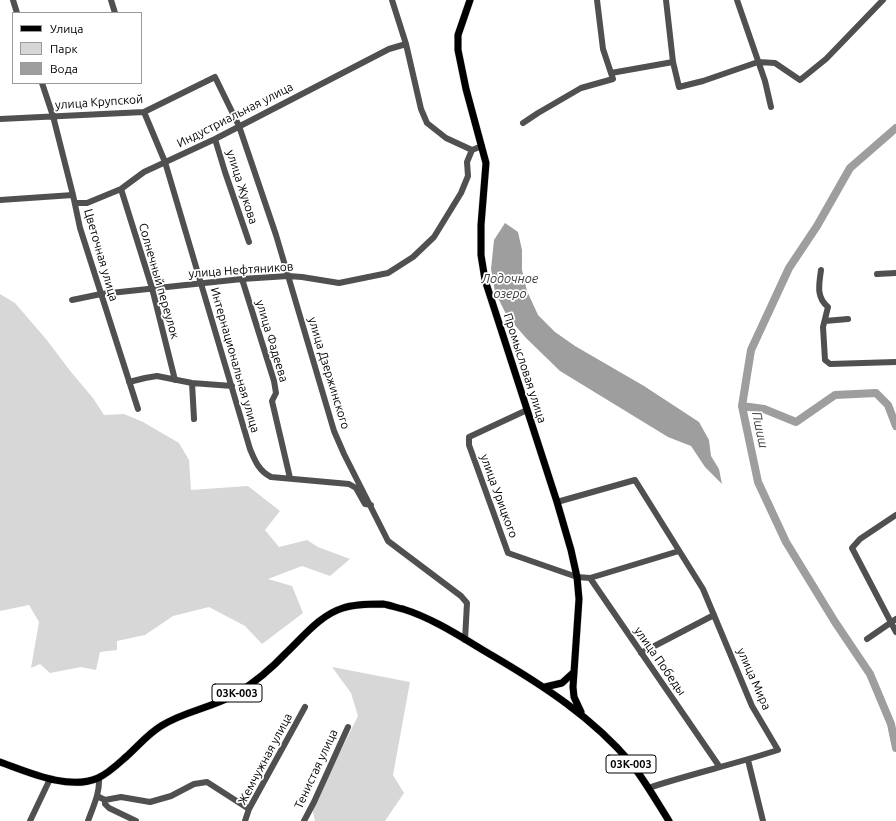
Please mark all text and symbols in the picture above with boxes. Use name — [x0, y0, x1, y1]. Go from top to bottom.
legend — [12, 12, 142, 84]
text: Улица — [50, 22, 83, 35]
text: Парк — [50, 42, 78, 55]
text: Вода — [50, 62, 78, 75]
street label: Индустриальная улица — [174, 79, 296, 151]
street label: улица Крупской — [54, 92, 144, 112]
street label: улица Жукова — [223, 148, 261, 226]
street label: Цветочная улица — [81, 207, 121, 303]
street label: Солнечный переулок — [136, 221, 182, 341]
street label: улица Нефтяников — [188, 259, 294, 281]
water label: Лодочное озеро — [482, 271, 538, 302]
street label: Интернациональная улица — [207, 286, 263, 434]
street label: улица Фадеева — [253, 298, 291, 384]
street label: Промысловая улица — [500, 311, 550, 425]
street label: улица Дзержинского — [305, 315, 353, 431]
water label: Пшиш — [749, 410, 771, 450]
street label: улица Урицкого — [477, 452, 521, 540]
street label: улица Победы — [631, 624, 689, 698]
street label: улица Мира — [734, 646, 774, 712]
road number: 03К-003 — [212, 684, 262, 702]
street label: Жемчужная улица — [235, 711, 295, 807]
street label: Тенистая улица — [291, 727, 341, 811]
road number: 03К-003 — [606, 755, 656, 773]

